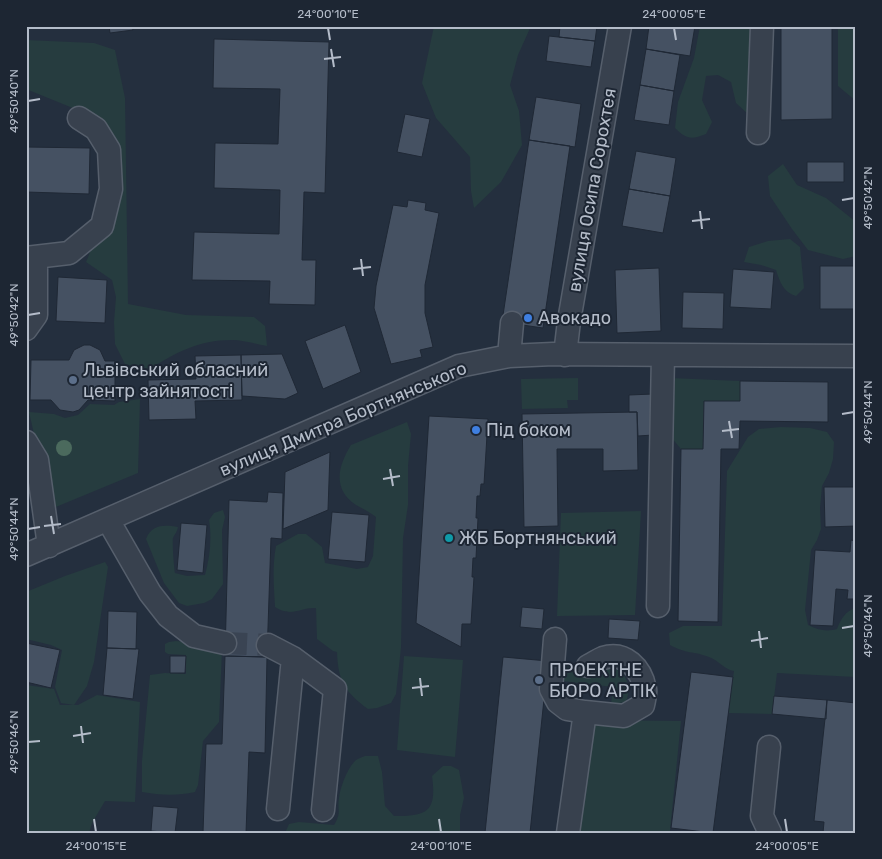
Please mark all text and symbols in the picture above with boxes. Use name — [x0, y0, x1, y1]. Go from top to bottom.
text: 24°00'10"E — [297, 7, 359, 21]
text: 24°00'05"E — [642, 7, 706, 21]
text: 49°50'40"N — [7, 69, 21, 133]
street label: вулиця Осипа Сорохтея — [563, 86, 621, 294]
text: 49°50'42"N — [861, 166, 875, 230]
text: 49°50'42"N — [7, 283, 21, 347]
place label: Авокадо — [538, 307, 611, 329]
marker: Авокадо — [522, 312, 534, 324]
street label: вулиця Дмитра Бортнянського — [216, 357, 470, 481]
place label: Львівський обласний центр зайнятості — [83, 359, 268, 402]
marker: Львівський обласний центр зайнятості — [67, 374, 79, 386]
text: 49°50'44"N — [861, 380, 875, 444]
place label: Під боком — [486, 419, 571, 441]
marker: Під боком — [470, 424, 482, 436]
text: 49°50'44"N — [7, 497, 21, 561]
place label: ЖБ Бортнянський — [459, 527, 617, 549]
marker: ЖБ Бортнянський — [443, 532, 455, 544]
text: 49°50'46"N — [861, 595, 875, 657]
place label: ПРОЕКТНЕ БЮРО АРТІК — [549, 659, 656, 702]
marker: ПРОЕКТНЕ БЮРО АРТІК — [533, 674, 545, 686]
text: 49°50'46"N — [7, 711, 21, 773]
text: 24°00'15"E — [66, 839, 126, 853]
text: 24°00'10"E — [410, 839, 472, 853]
text: 24°00'05"E — [755, 839, 819, 853]

